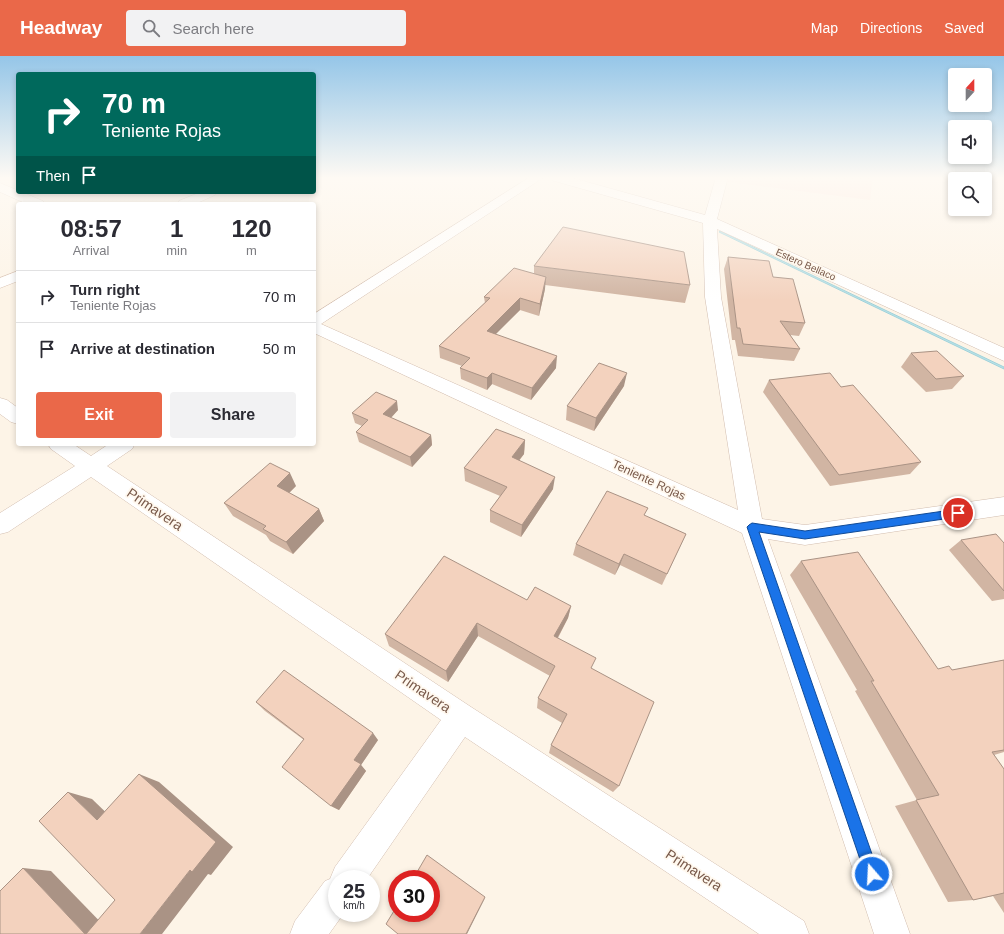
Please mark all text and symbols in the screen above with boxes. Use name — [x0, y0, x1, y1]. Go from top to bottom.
search box — [126, 10, 406, 46]
text: Headway — [20, 17, 102, 38]
icon: search — [140, 17, 162, 39]
text: Search here — [172, 20, 254, 37]
text: Map — [811, 20, 838, 36]
text: Directions — [860, 20, 922, 36]
text: Saved — [944, 20, 984, 36]
north arrow — [948, 68, 992, 112]
map controls — [948, 68, 992, 216]
icon: right — [36, 88, 88, 140]
text: 70 m — [102, 88, 166, 119]
button: sound — [948, 120, 992, 164]
text: Teniente Rojas — [102, 121, 221, 141]
icon: arrive — [78, 164, 100, 186]
text: Then — [36, 167, 70, 184]
button: search — [948, 172, 992, 216]
text: 08:57 — [60, 215, 122, 242]
text: 1 — [170, 215, 183, 242]
text: 120 — [232, 215, 272, 242]
text: Arrival — [73, 243, 110, 258]
text: min — [166, 243, 187, 258]
text: m — [246, 243, 257, 258]
street label: Estero Bellaco — [774, 246, 838, 283]
text: Turn right — [70, 281, 140, 298]
icon: right — [36, 286, 58, 308]
text: 70 m — [263, 288, 296, 305]
text: Teniente Rojas — [70, 298, 156, 313]
icon: arrive — [36, 338, 58, 360]
text: Arrive at destination — [70, 340, 215, 357]
text: 50 m — [263, 340, 296, 357]
button: Exit — [36, 392, 162, 438]
button: Share — [170, 392, 296, 438]
street label: Teniente Rojas — [610, 457, 688, 503]
street label: Primavera — [124, 485, 186, 534]
pin — [941, 496, 975, 530]
icon: arrive — [947, 502, 969, 524]
street label: Primavera — [392, 667, 454, 716]
street label: Primavera — [663, 846, 725, 894]
position arrow — [851, 853, 893, 895]
speed limit sign: 30 — [388, 870, 440, 922]
text: 25 — [343, 880, 365, 902]
text: km/h — [343, 900, 365, 911]

